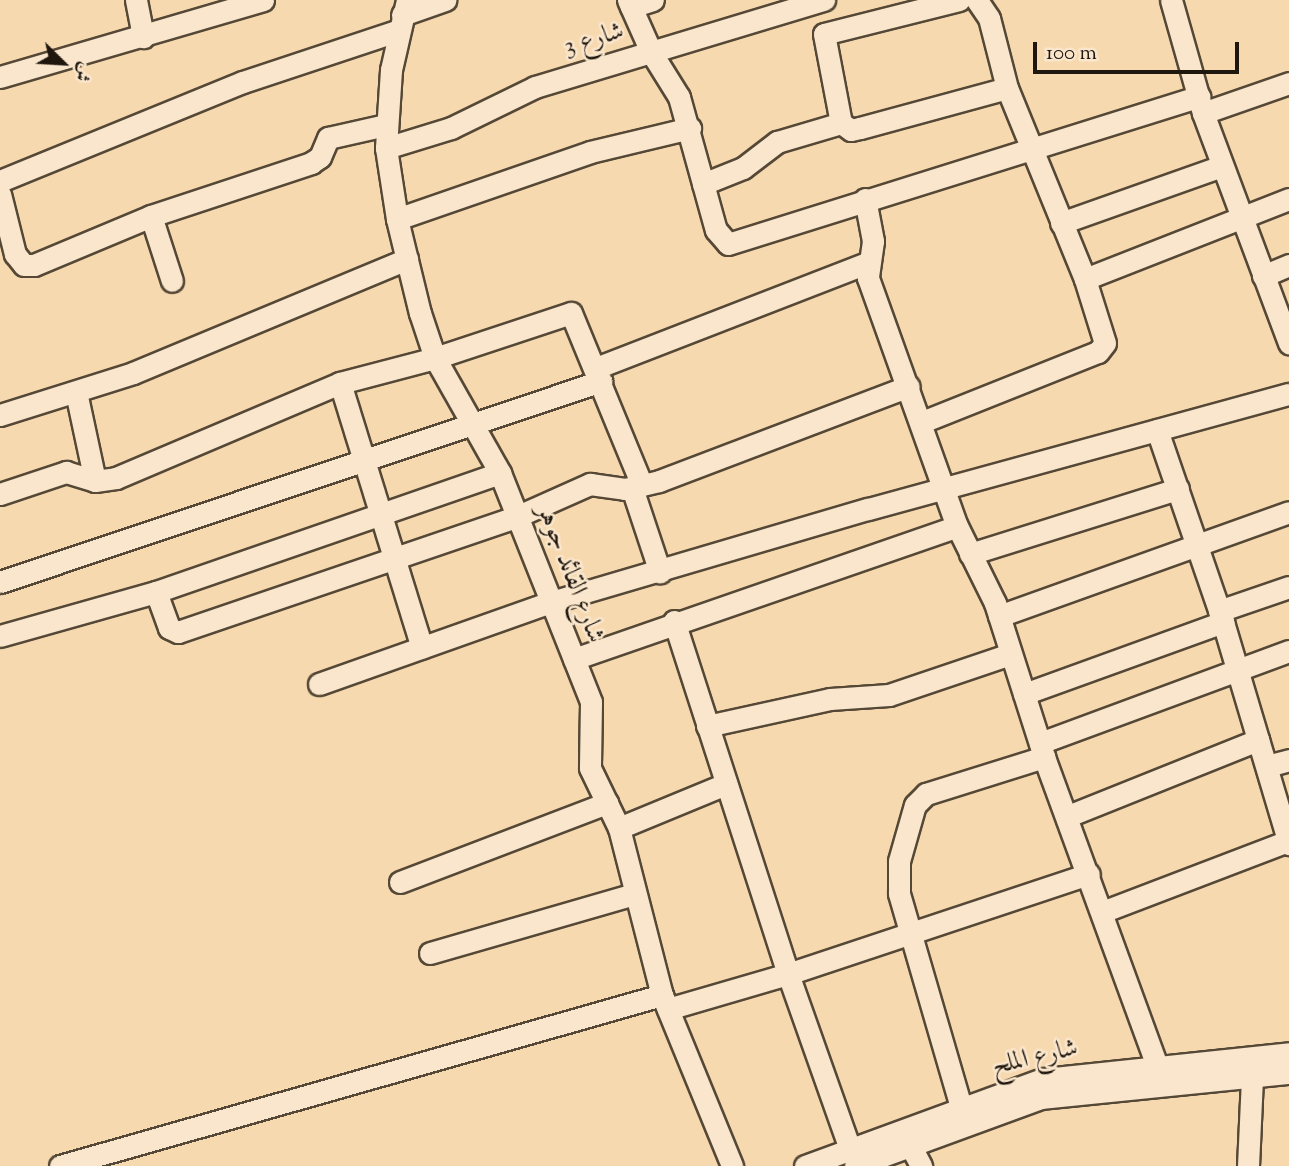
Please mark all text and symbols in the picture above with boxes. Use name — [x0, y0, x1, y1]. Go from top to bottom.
street label: شارع 3 — [560, 16, 628, 64]
north arrow — [28, 28, 98, 98]
scale bar — [1037, 28, 1244, 72]
text: 100 m — [1046, 39, 1097, 69]
text: ش — [66, 58, 99, 86]
street label: شارع القائد جوهر — [529, 500, 611, 648]
street label: شارع الملح — [989, 1033, 1081, 1083]

